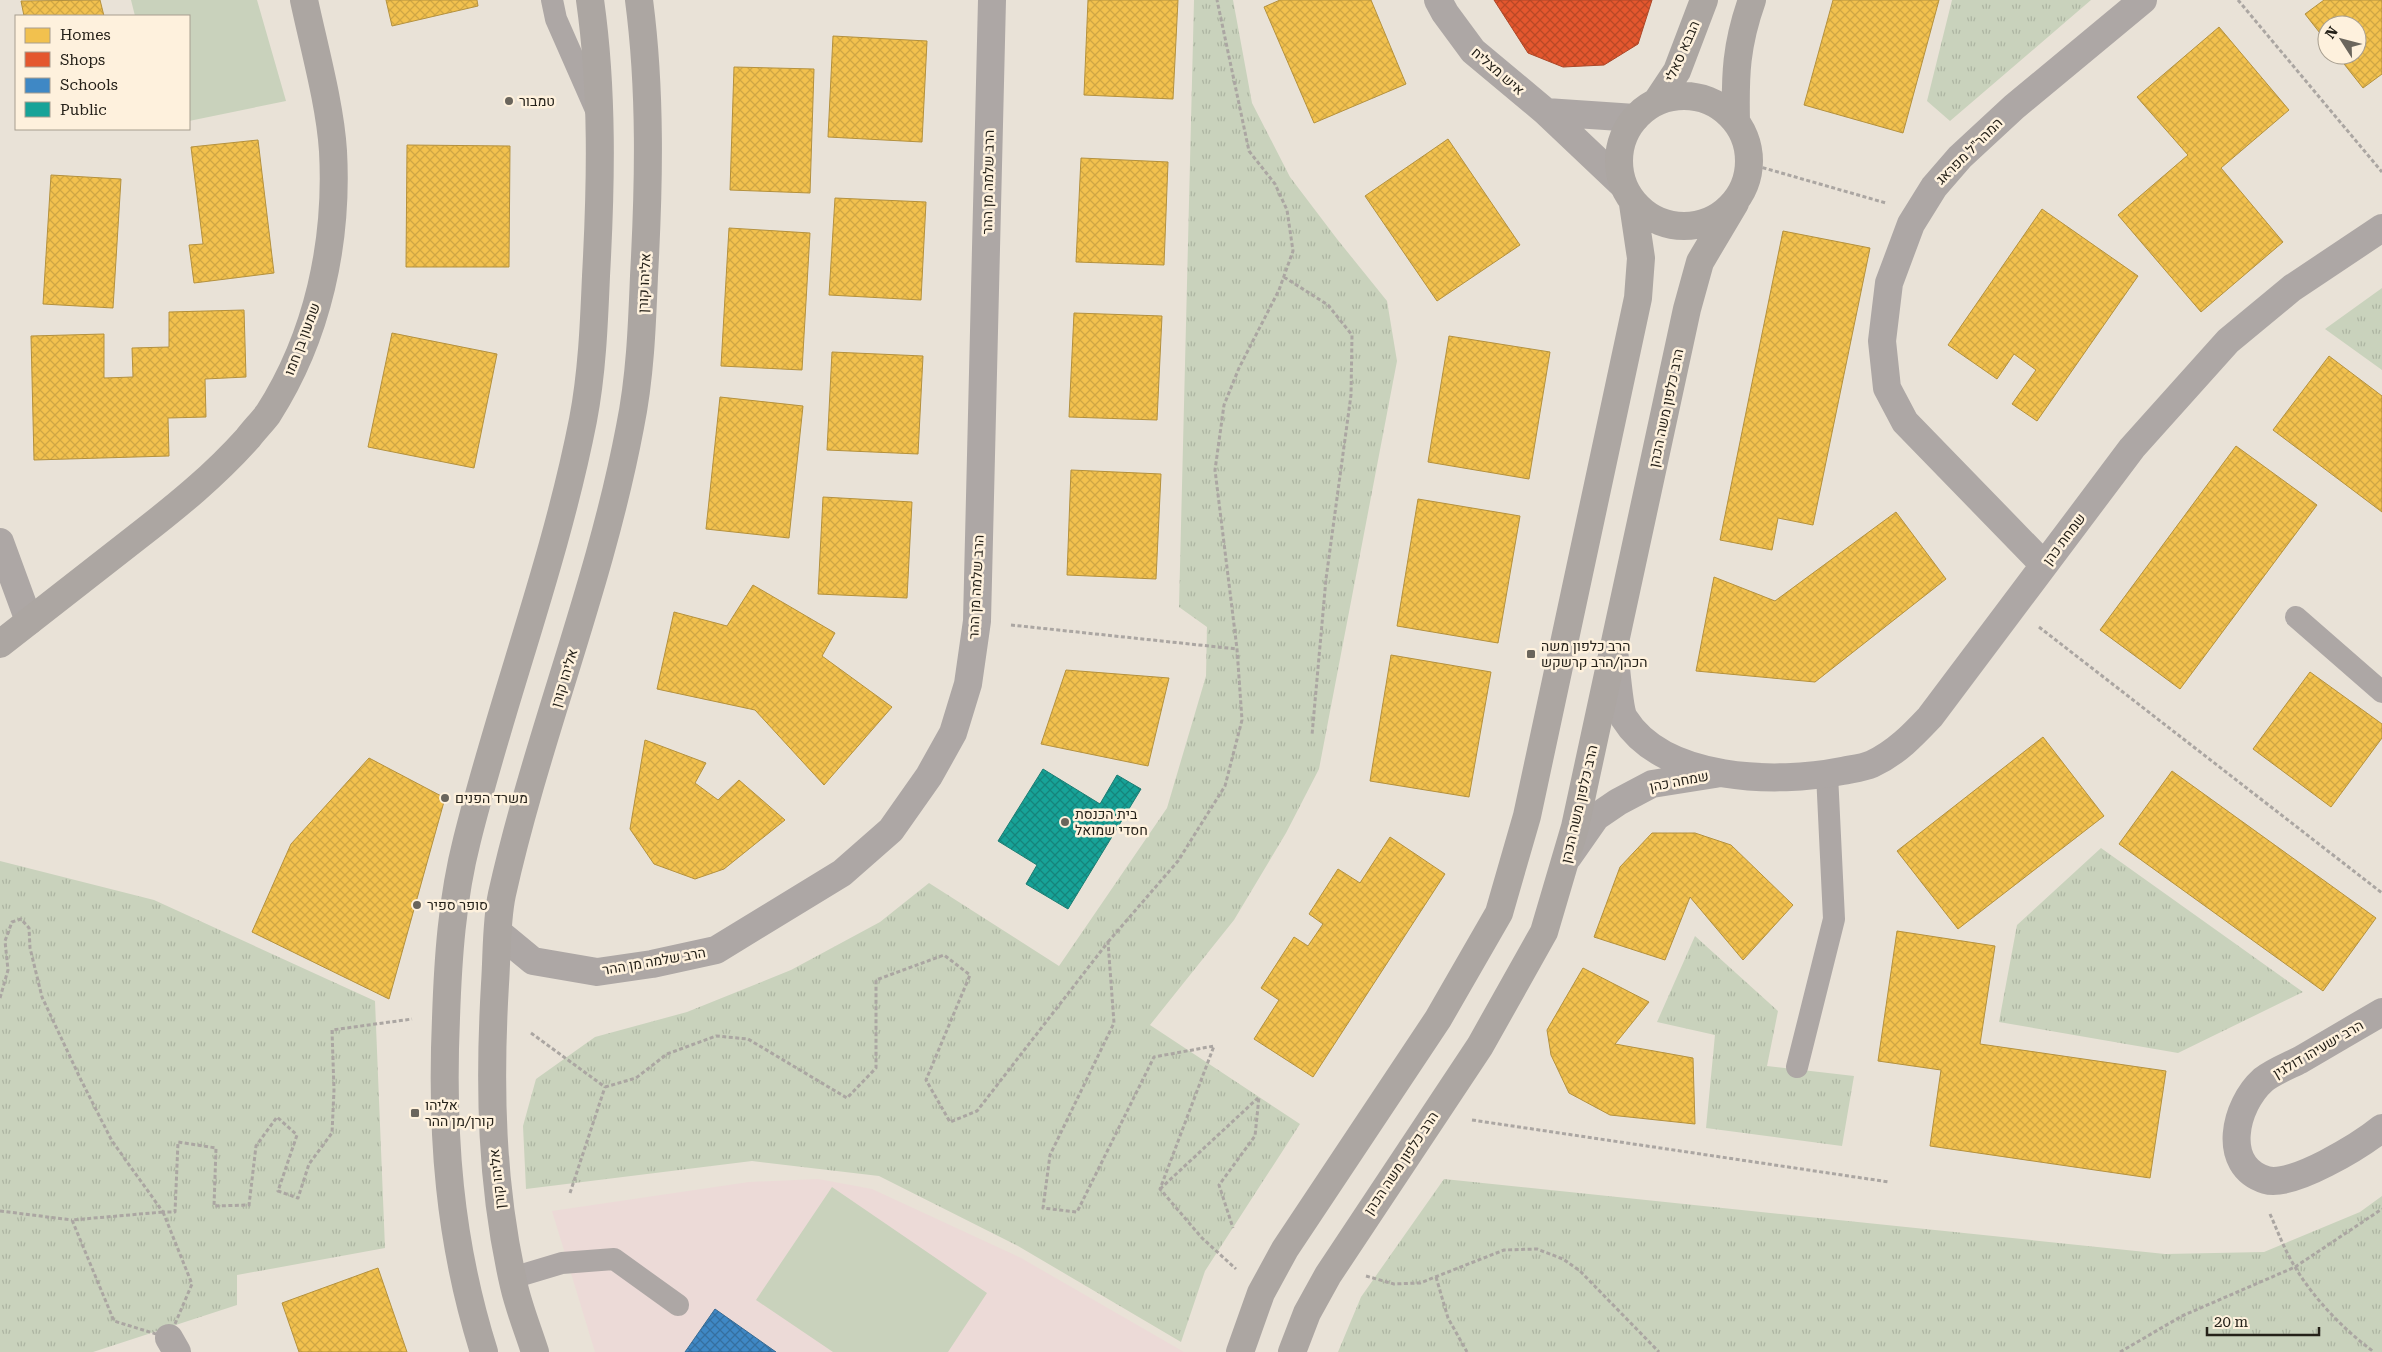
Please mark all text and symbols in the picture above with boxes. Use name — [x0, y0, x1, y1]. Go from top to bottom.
legend — [15, 15, 190, 130]
north arrow — [2317, 15, 2367, 65]
street label: הבבא סאלי — [1662, 18, 1702, 84]
text: N — [2322, 23, 2341, 41]
text: Homes — [60, 26, 111, 44]
street label: איש מצליח — [1468, 44, 1528, 98]
text: Shops — [60, 51, 105, 69]
text: Schools — [60, 76, 118, 94]
place label: טמבור — [519, 93, 555, 109]
marker: טמבור — [503, 95, 515, 107]
text: Public — [60, 101, 107, 119]
street label: המהר"ל מפראג — [1933, 115, 2005, 187]
street label: הרב שלמה מן ההר — [979, 129, 997, 235]
street label: אליהו קורן — [634, 253, 654, 313]
street label: שמעון בן חמו — [281, 301, 323, 377]
street label: הרב כלפון משה הכהן — [1646, 347, 1686, 469]
street label: שמחת כהן — [2039, 510, 2089, 568]
street label: הרב שלמה מן ההר — [965, 534, 987, 640]
place label: הרב כלפון משה הכהן/הרב קרשקש — [1541, 638, 1647, 670]
street label: אליהו קורן — [548, 647, 580, 709]
marker: הרב כלפון משה הכהן/הרב קרשקש — [1525, 648, 1537, 660]
street label: הרב כלפון משה הכהן — [1558, 743, 1600, 865]
street label: שמחה כהן — [1648, 767, 1710, 795]
place label: משרד הפנים — [455, 790, 528, 806]
marker: משרד הפנים — [439, 792, 451, 804]
place label: בית הכנסת חסדי שמואל — [1075, 806, 1148, 838]
marker: בית הכנסת חסדי שמואל — [1059, 816, 1071, 828]
place label: סופר ספיר — [427, 897, 488, 913]
marker: סופר ספיר — [411, 899, 423, 911]
street label: הרב שלמה מן ההר — [601, 944, 707, 978]
street label: הרב ישעיהו דולגין — [2270, 1017, 2366, 1081]
place label: אליהו קורן/מן ההר — [425, 1097, 494, 1129]
marker: אליהו קורן/מן ההר — [409, 1107, 421, 1119]
street label: הרב כלפון משה הכהן — [1361, 1108, 1441, 1218]
street label: אליהו קורן — [486, 1148, 508, 1210]
scale bar — [2207, 1304, 2320, 1336]
text: 20 m — [2214, 1313, 2249, 1331]

